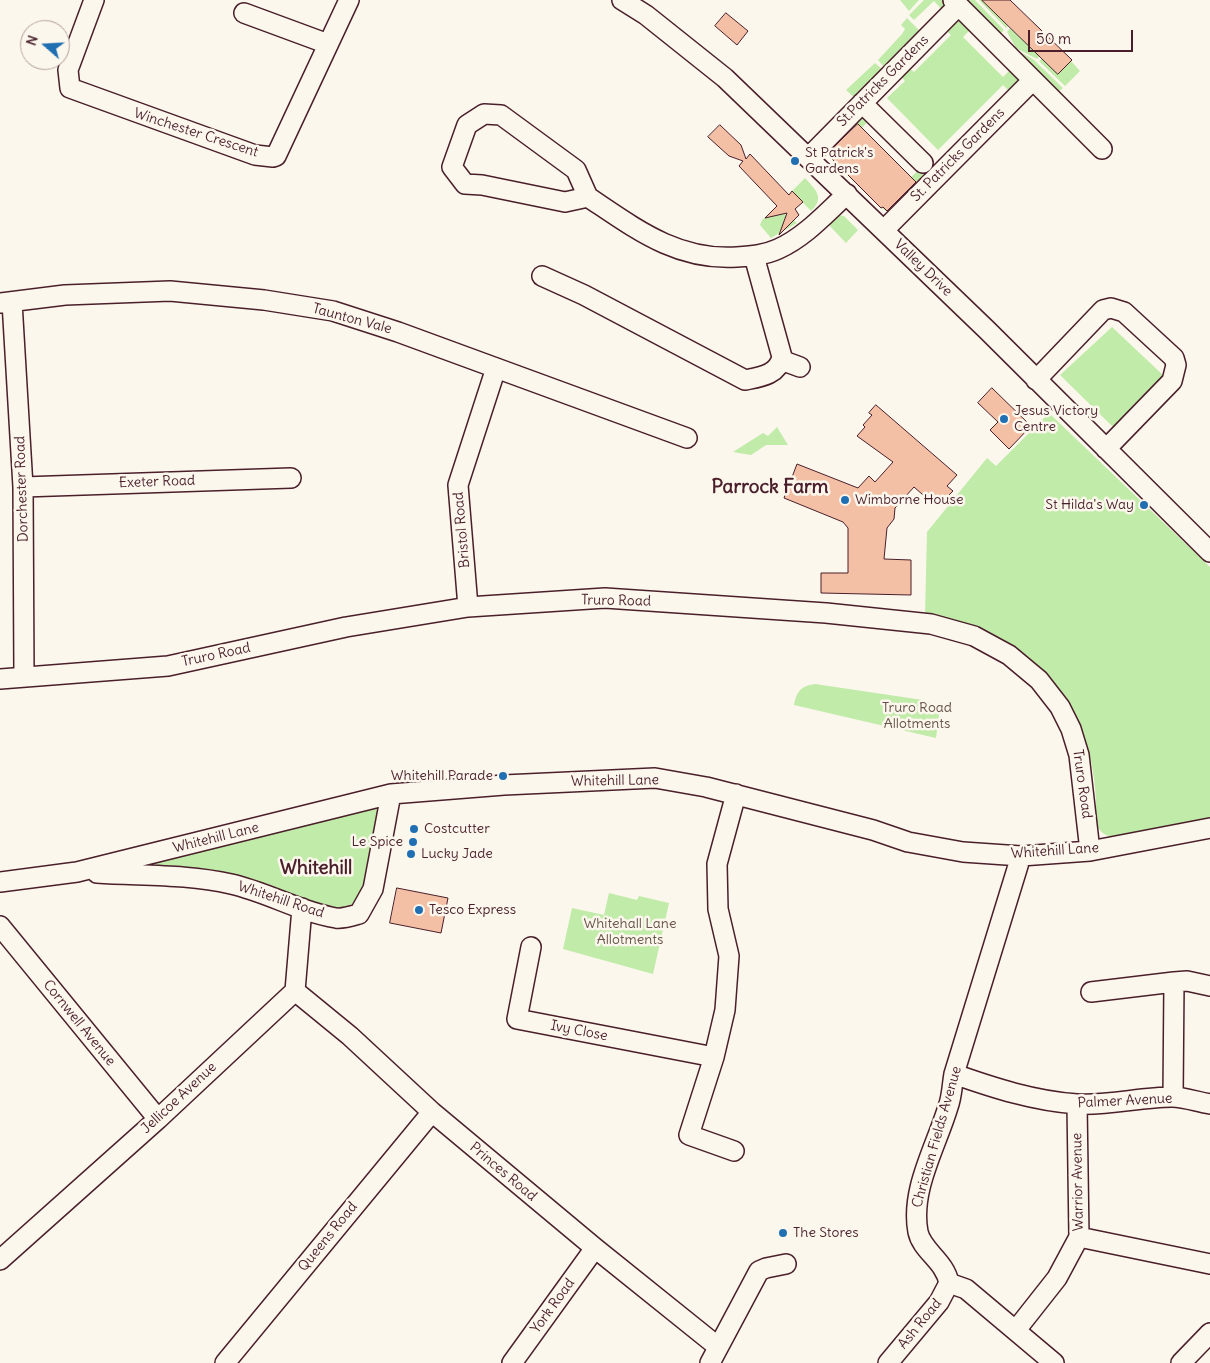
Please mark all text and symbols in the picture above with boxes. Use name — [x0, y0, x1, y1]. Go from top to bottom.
north arrow — [20, 20, 70, 70]
scale bar — [1030, 20, 1135, 52]
text: 50 m — [1036, 29, 1071, 48]
street label: St.Patricks Gardens — [834, 32, 932, 130]
text: N — [22, 33, 42, 48]
street label: Winchester Crescent — [132, 105, 260, 161]
street label: St. Patricks Gardens — [908, 105, 1008, 205]
place label: St Patrick's Gardens — [805, 145, 873, 178]
marker: St Patrick's Gardens — [789, 155, 801, 167]
street label: Valley Drive — [890, 236, 956, 300]
street label: Taunton Vale — [311, 300, 393, 338]
place label: Jesus Victory Centre — [1014, 403, 1098, 436]
marker: Jesus Victory Centre — [998, 413, 1010, 425]
street label: Dorchester Road — [12, 435, 32, 543]
street label: Exeter Road — [119, 472, 195, 492]
district label: Parrock Farm — [712, 477, 828, 499]
street label: Bristol Road — [450, 491, 474, 569]
place label: Wimborne House — [855, 492, 963, 508]
marker: Wimborne House — [839, 494, 851, 506]
place label: St Hilda's Way — [1045, 497, 1134, 513]
marker: St Hilda's Way — [1138, 499, 1150, 511]
street label: Truro Road — [581, 592, 651, 610]
street label: Truro Road — [180, 640, 252, 670]
park label: Truro Road Allotments — [882, 700, 952, 732]
street label: Truro Road — [1069, 748, 1095, 820]
place label: Whitehill Parade — [391, 768, 493, 784]
marker: Whitehill Parade — [497, 770, 509, 782]
street label: Whitehill Lane — [571, 772, 659, 790]
street label: Whitehill Lane — [171, 819, 261, 857]
place label: Costcutter — [424, 821, 490, 837]
marker: Costcutter — [408, 823, 420, 835]
place label: Le Spice — [352, 834, 403, 850]
marker: Le Spice — [407, 836, 419, 848]
street label: Whitehill Lane — [1011, 840, 1099, 862]
place label: Lucky Jade — [421, 846, 493, 862]
marker: Lucky Jade — [405, 848, 417, 860]
district label: Whitehill — [280, 858, 352, 880]
street label: Whitehill Road — [236, 878, 326, 922]
place label: Tesco Express — [429, 902, 516, 918]
marker: Tesco Express — [413, 904, 425, 916]
park label: Whitehall Lane Allotments — [584, 916, 676, 949]
street label: Cornwell Avenue — [39, 977, 119, 1069]
street label: Ivy Close — [549, 1017, 609, 1045]
street label: Jellicoe Avenue — [138, 1059, 220, 1137]
street label: Christian Fields Avenue — [909, 1064, 965, 1210]
street label: Palmer Avenue — [1077, 1090, 1173, 1112]
street label: Warrior Avenue — [1069, 1133, 1087, 1231]
street label: Princes Road — [466, 1139, 540, 1205]
street label: Queens Road — [295, 1199, 361, 1275]
place label: The Stores — [793, 1225, 859, 1241]
marker: The Stores — [777, 1227, 789, 1239]
street label: York Road — [527, 1275, 579, 1337]
street label: Ash Road — [895, 1296, 945, 1352]

